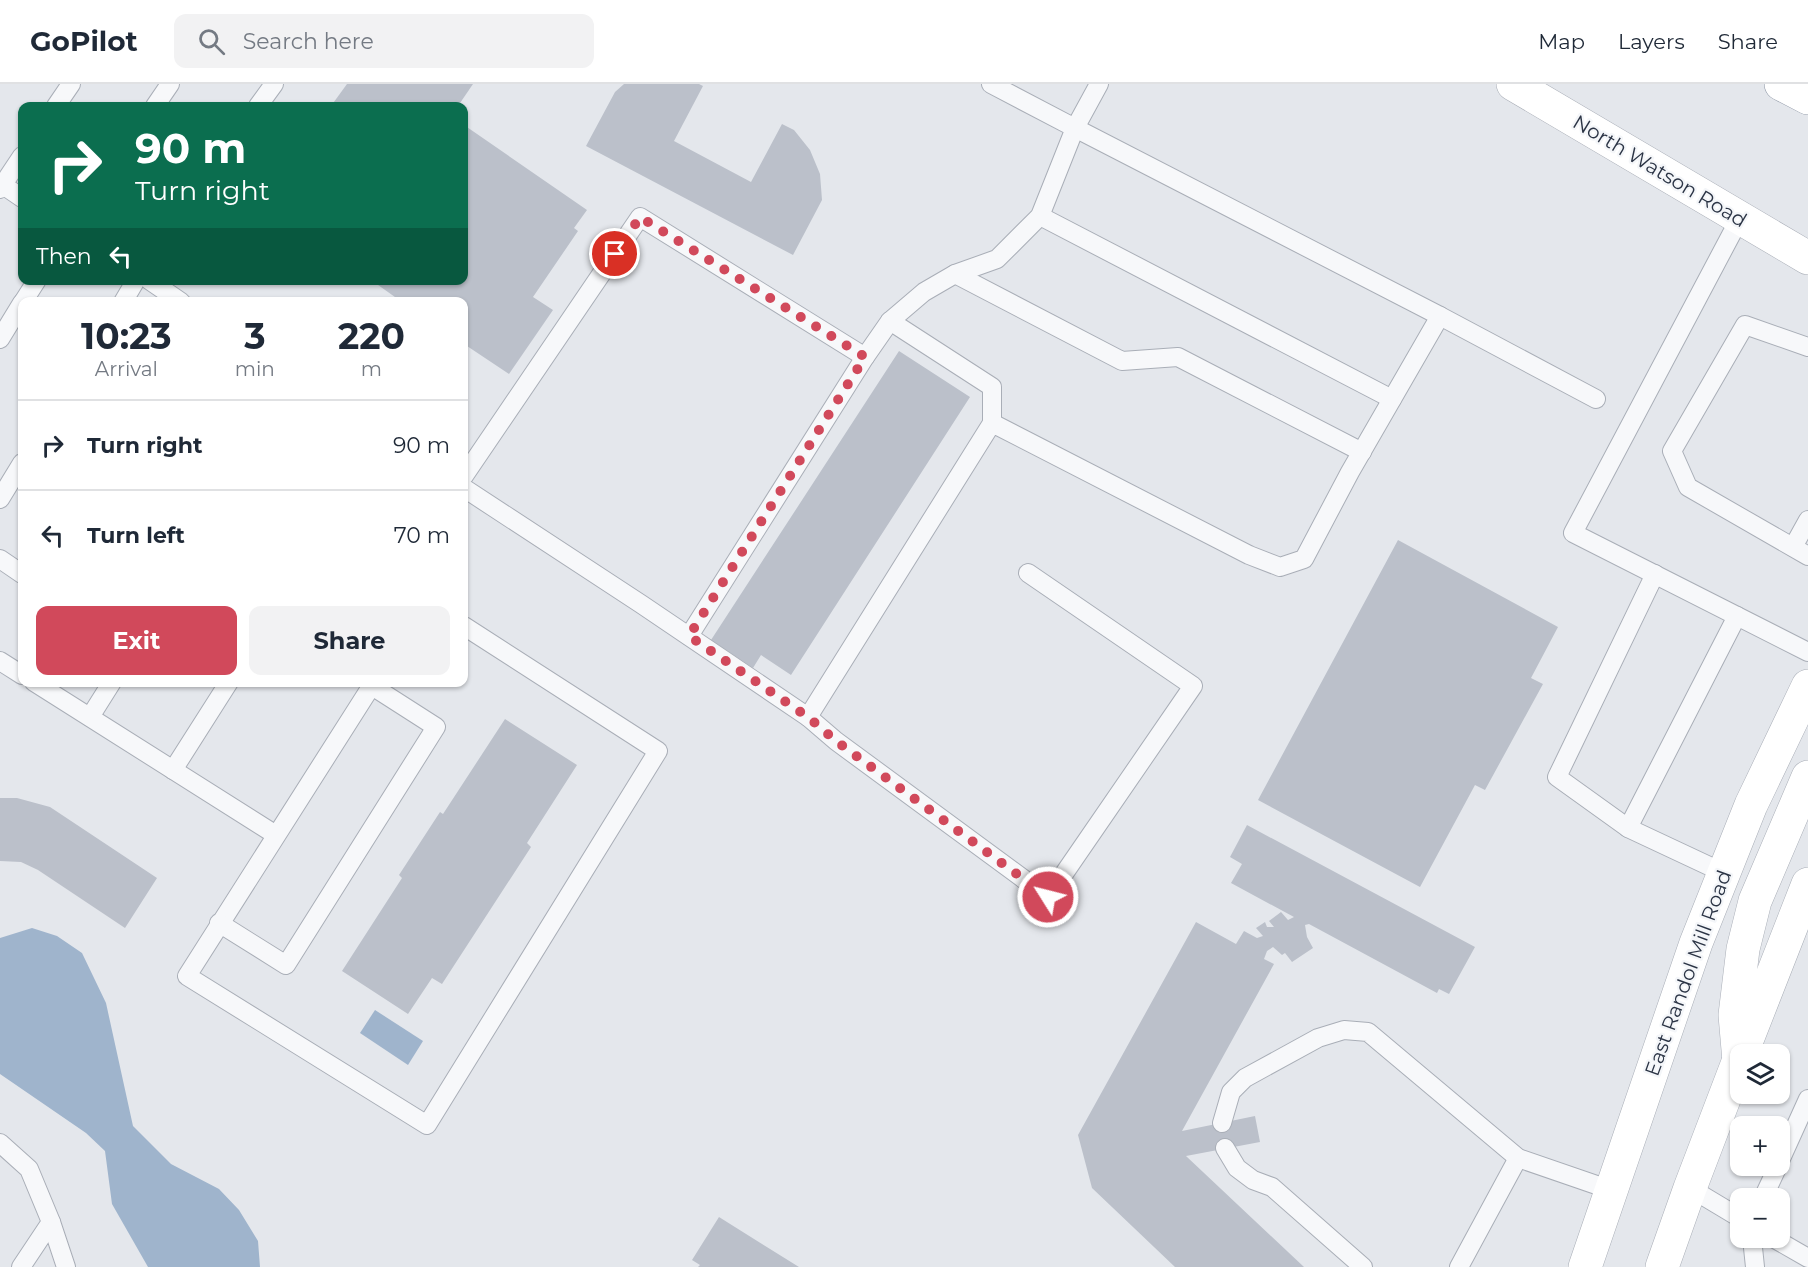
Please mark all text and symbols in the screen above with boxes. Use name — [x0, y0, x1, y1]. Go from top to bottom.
search box — [174, 14, 594, 68]
text: GoPilot — [30, 24, 138, 58]
icon: search — [195, 25, 228, 58]
text: Search here — [243, 28, 374, 55]
text: Map — [1538, 29, 1585, 54]
text: Layers — [1618, 29, 1685, 54]
text: Share — [1718, 29, 1778, 54]
street label: North Watson Road — [1569, 110, 1751, 232]
text: 90 m — [135, 122, 246, 174]
icon: right — [36, 126, 114, 204]
text: Turn right — [135, 174, 270, 207]
pin — [589, 228, 640, 279]
icon: arrive — [598, 237, 631, 270]
icon: left — [104, 240, 137, 273]
text: Then — [36, 243, 92, 270]
text: 10:23 — [81, 314, 172, 358]
text: 3 — [244, 314, 265, 358]
text: 220 — [338, 314, 405, 358]
text: Arrival — [95, 357, 158, 381]
text: min — [235, 357, 275, 381]
text: m — [361, 357, 382, 381]
icon: right — [36, 429, 69, 462]
text: Turn right — [87, 432, 202, 459]
text: 90 m — [393, 432, 450, 459]
icon: left — [36, 519, 69, 552]
text: Turn left — [87, 522, 185, 549]
text: 70 m — [394, 522, 450, 549]
button: Exit — [36, 606, 237, 675]
button: Share — [249, 606, 450, 675]
position arrow — [1016, 865, 1080, 929]
street label: East Randol Mill Road — [1640, 867, 1736, 1079]
map controls — [1730, 1044, 1790, 1248]
button: layers — [1730, 1044, 1790, 1104]
button: + — [1730, 1116, 1790, 1176]
button: − — [1730, 1188, 1790, 1248]

